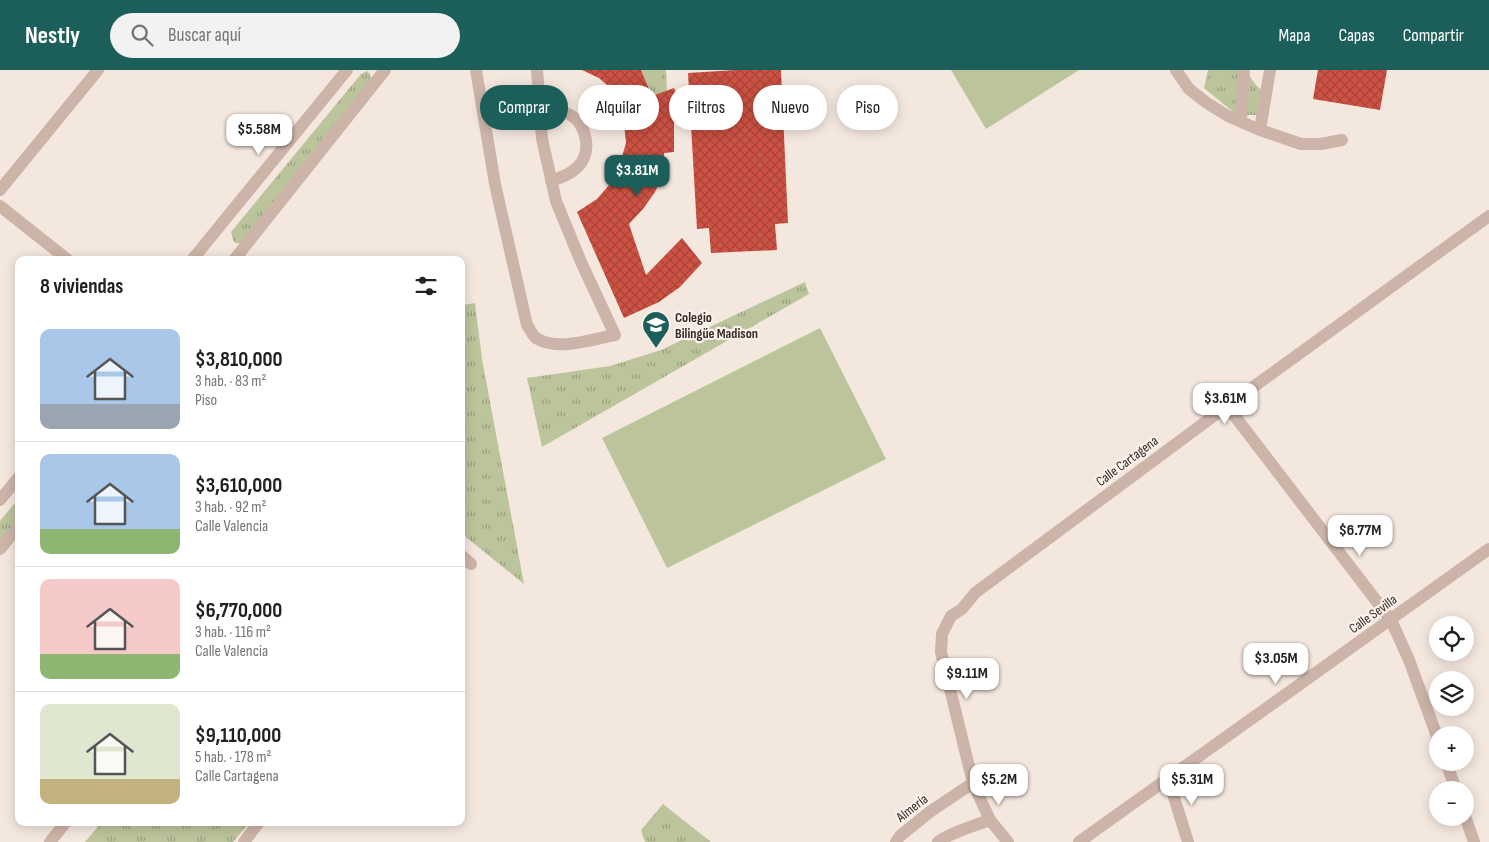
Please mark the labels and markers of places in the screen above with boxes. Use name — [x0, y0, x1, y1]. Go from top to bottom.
pin: $5.58M — [218, 114, 300, 156]
pin: $3.81M — [596, 154, 678, 197]
place label: Colegio Bilingüe Madison — [675, 309, 758, 342]
school or university icon: Colegio Bilingüe Madison — [641, 310, 671, 349]
pin: $3.61M — [1184, 382, 1266, 425]
pin: $6.77M — [1319, 514, 1401, 557]
pin: $3.05M — [1235, 642, 1317, 685]
pin: $9.11M — [926, 658, 1008, 700]
pin: $5.2M — [964, 764, 1034, 806]
pin: $5.31M — [1151, 764, 1233, 806]

